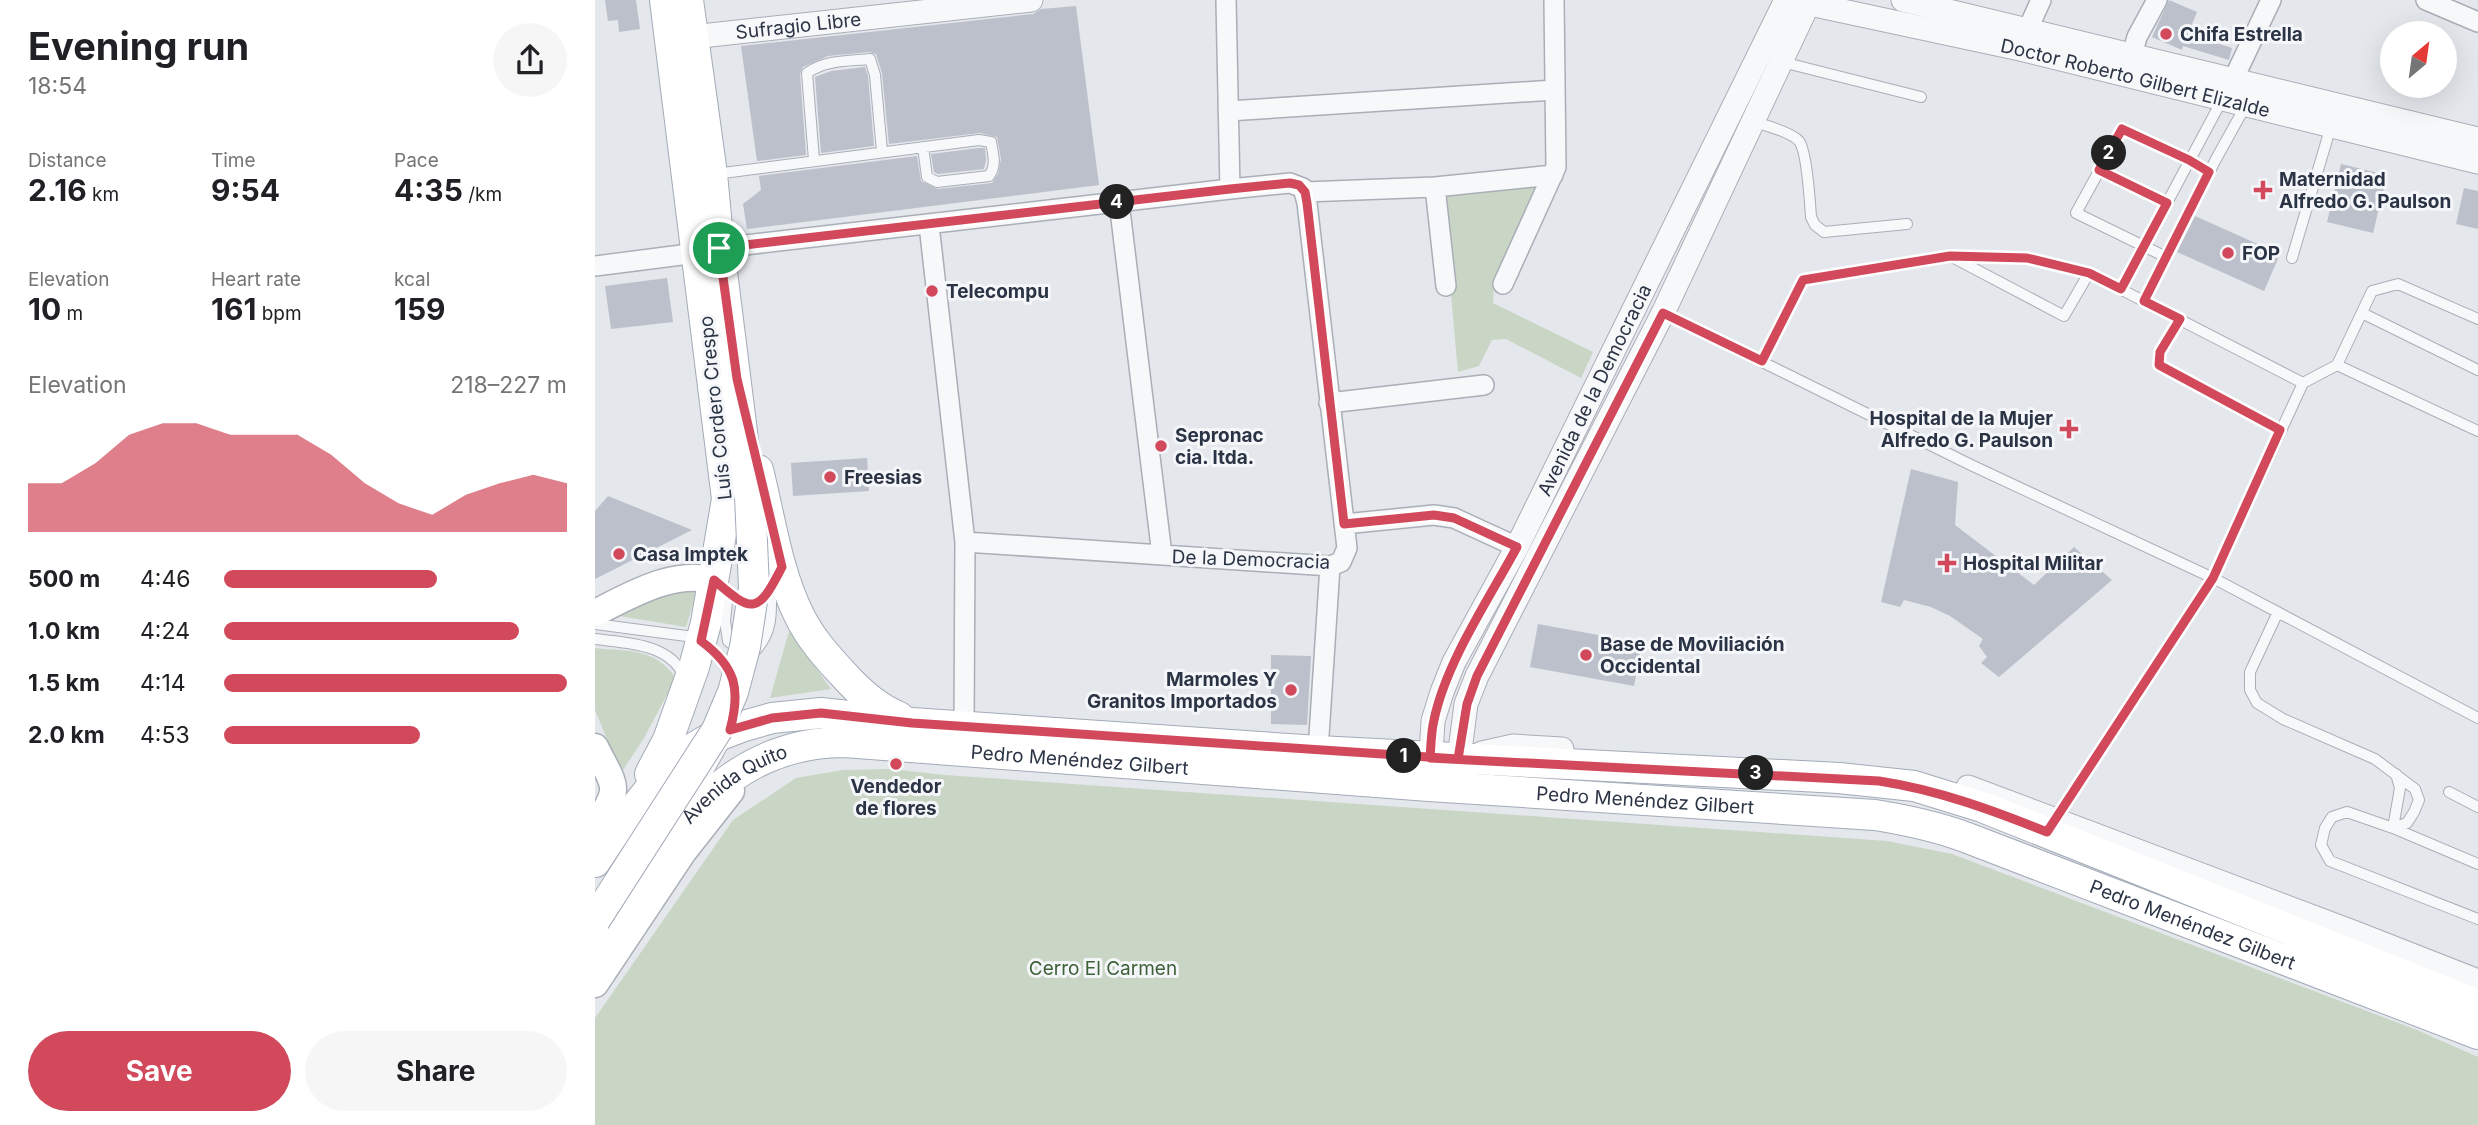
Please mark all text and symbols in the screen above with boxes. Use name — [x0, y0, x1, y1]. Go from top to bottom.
street label: Sufragio Libre — [734, 8, 862, 44]
north arrow — [2380, 21, 2457, 98]
map controls — [2380, 21, 2457, 98]
text: Evening run — [28, 23, 249, 69]
button: share — [493, 23, 567, 97]
place label: Chifa Estrella — [2180, 23, 2303, 46]
marker: Chifa Estrella — [2158, 26, 2174, 42]
street label: Doctor Roberto Gilbert Elizalde — [1999, 34, 2272, 122]
text: 18:54 — [28, 72, 87, 100]
pin: 2 — [2091, 136, 2127, 170]
text: 2 — [2103, 141, 2114, 164]
text: Distance — [28, 149, 106, 172]
text: Time — [211, 149, 256, 172]
text: Pace — [394, 149, 439, 172]
place label: Maternidad Alfredo G. Paulson — [2279, 168, 2451, 213]
text: 2.16 — [28, 172, 87, 208]
text: 9:54 — [211, 172, 280, 208]
text: 4:35 — [394, 172, 463, 208]
marker: Maternidad Alfredo G. Paulson — [2253, 180, 2273, 200]
text: km — [87, 183, 119, 206]
text: /km — [463, 183, 502, 206]
pin: 4 — [1099, 184, 1135, 220]
text: 4 — [1110, 190, 1123, 213]
pin — [689, 218, 749, 278]
icon: arrive — [700, 229, 738, 267]
place label: FOP — [2242, 242, 2280, 265]
marker: FOP — [2220, 245, 2236, 261]
text: Elevation — [28, 268, 109, 291]
text: Heart rate — [211, 268, 301, 291]
text: kcal — [394, 268, 430, 291]
place label: Telecompu — [946, 280, 1049, 303]
street label: Avenida de la Democracia — [1533, 280, 1656, 500]
marker: Telecompu — [924, 283, 940, 299]
text: 10 — [28, 291, 61, 327]
text: 161 — [211, 291, 256, 327]
text: 159 — [394, 291, 446, 327]
text: m — [61, 302, 83, 325]
text: bpm — [256, 302, 302, 325]
street label: Luís Cordero Crespo — [694, 315, 737, 501]
text: Elevation — [28, 371, 127, 399]
text: 218–227 m — [450, 371, 567, 399]
place label: Hospital de la Mujer Alfredo G. Paulson — [1869, 407, 2053, 452]
marker: Hospital de la Mujer Alfredo G. Paulson — [2059, 419, 2079, 439]
place label: Sepronac cia. ltda. — [1175, 424, 1264, 469]
marker: Sepronac cia. ltda. — [1153, 438, 1169, 454]
place label: Freesias — [844, 466, 922, 489]
marker: Freesias — [822, 469, 838, 485]
place label: Casa Imptek — [633, 543, 748, 566]
street label: De la Democracia — [1171, 545, 1331, 574]
marker: Casa Imptek — [611, 546, 627, 562]
place label: Hospital Militar — [1963, 552, 2104, 575]
marker: Hospital Militar — [1937, 553, 1957, 573]
text: 500 m — [28, 565, 100, 593]
text: 4:46 — [140, 565, 191, 593]
text: 1.0 km — [28, 617, 100, 645]
text: 4:24 — [140, 617, 190, 645]
place label: Base de Moviliación Occidental — [1600, 633, 1785, 678]
marker: Base de Moviliación Occidental — [1578, 647, 1594, 663]
place label: Marmoles Y Granitos Importados — [1087, 668, 1277, 713]
text: 1.5 km — [28, 669, 100, 697]
text: 4:14 — [140, 669, 186, 697]
marker: Marmoles Y Granitos Importados — [1283, 682, 1299, 698]
text: 2.0 km — [28, 721, 105, 749]
text: 4:53 — [140, 721, 190, 749]
pin: 1 — [1387, 738, 1421, 774]
street label: Avenida Quito — [677, 740, 790, 828]
street label: Pedro Menéndez Gilbert — [970, 741, 1189, 780]
text: 1 — [1399, 744, 1408, 767]
marker: Vendedor de flores — [888, 756, 904, 772]
pin: 3 — [1739, 756, 1773, 790]
text: 3 — [1749, 761, 1762, 784]
place label: Vendedor de flores — [851, 775, 942, 820]
street label: Pedro Menéndez Gilbert — [1535, 782, 1755, 819]
street label: Pedro Menéndez Gilbert — [2086, 875, 2298, 975]
park label: Cerro El Carmen — [1029, 957, 1177, 980]
button: Save — [28, 1031, 291, 1111]
button: Share — [305, 1031, 567, 1111]

